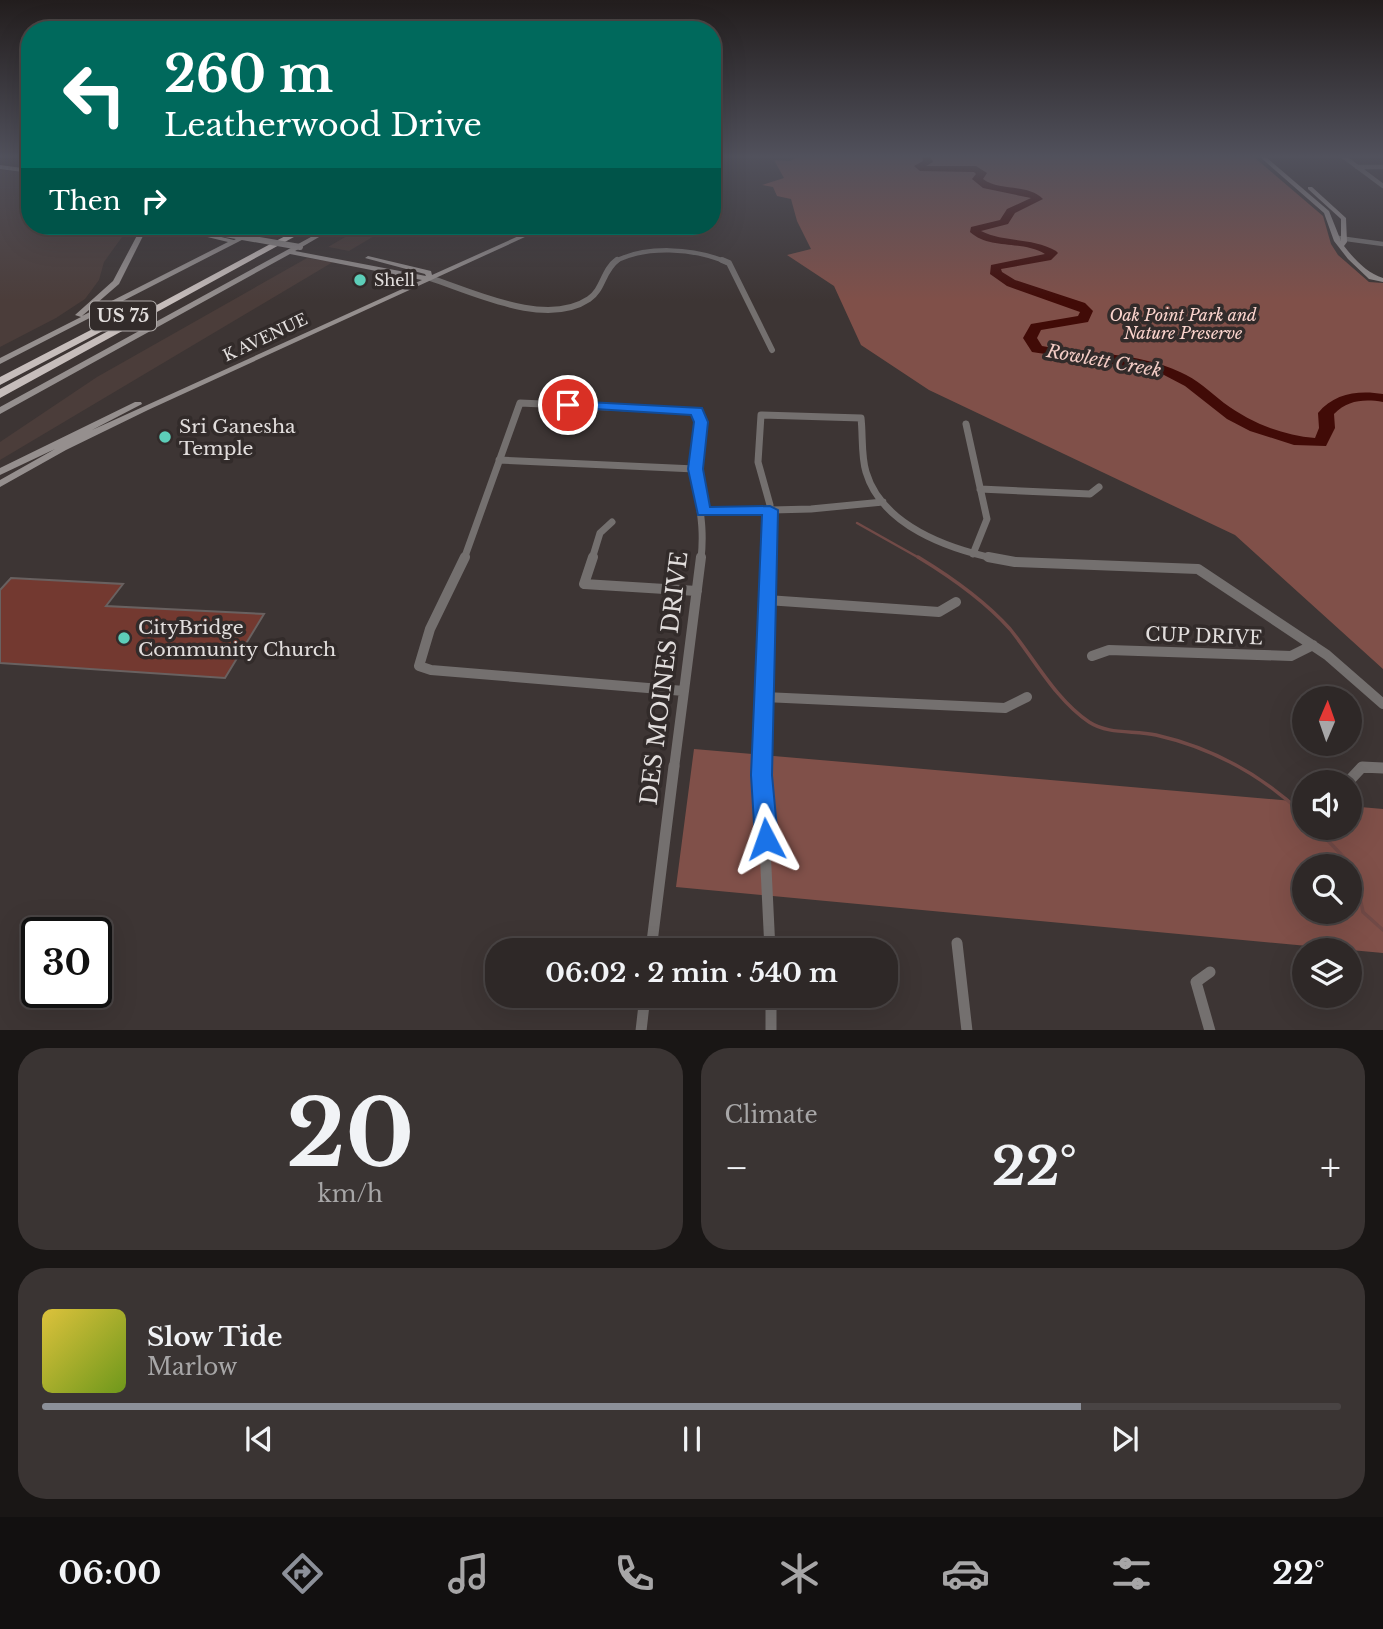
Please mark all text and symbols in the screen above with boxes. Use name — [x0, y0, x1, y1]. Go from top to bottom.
text: 260 m — [164, 44, 333, 105]
icon: left — [49, 49, 140, 140]
text: Leatherwood Drive — [164, 105, 482, 145]
icon: right — [135, 182, 173, 220]
text: Then — [49, 185, 121, 217]
place label: Shell — [374, 270, 415, 290]
marker: Shell — [352, 272, 368, 288]
road number: US 75 — [90, 302, 156, 330]
park label: Oak Point Park and Nature Preserve — [1109, 305, 1257, 343]
street label: K AVENUE — [219, 309, 311, 365]
water label: Rowlett Creek — [1044, 340, 1163, 382]
pin — [538, 375, 598, 435]
icon: arrive — [549, 386, 587, 424]
place label: Sri Ganesha Temple — [179, 415, 296, 460]
marker: Sri Ganesha Temple — [157, 429, 173, 445]
street label: DES MOINES DRIVE — [635, 550, 693, 806]
place label: CityBridge Community Church — [138, 616, 336, 661]
street label: CUP DRIVE — [1145, 622, 1263, 650]
marker: CityBridge Community Church — [116, 630, 132, 646]
north arrow — [1292, 686, 1362, 756]
map controls — [1292, 686, 1362, 1008]
button: sound — [1292, 770, 1362, 840]
position arrow — [729, 802, 803, 876]
button: search — [1292, 854, 1362, 924]
speed limit sign: 30 — [21, 917, 112, 1008]
button: layers — [1292, 938, 1362, 1008]
text: 06:02 · 2 min · 540 m — [545, 957, 838, 989]
text: 20 — [286, 1078, 414, 1191]
text: Climate — [725, 1101, 818, 1129]
text: 22° — [992, 1135, 1077, 1199]
text: − — [725, 1144, 749, 1191]
text: + — [1320, 1144, 1341, 1191]
text: km/h — [318, 1180, 383, 1208]
text: Slow Tide — [147, 1321, 283, 1353]
text: Marlow — [147, 1353, 237, 1381]
icon: previous — [240, 1420, 278, 1458]
icon: pause — [673, 1420, 711, 1458]
icon: next — [1106, 1420, 1144, 1458]
icon: directions — [278, 1549, 327, 1598]
icon: music — [444, 1549, 493, 1598]
icon: phone — [610, 1549, 659, 1598]
icon: climate — [775, 1549, 824, 1598]
icon: car — [941, 1549, 990, 1598]
icon: filters — [1107, 1549, 1156, 1598]
text: 06:00 — [58, 1553, 161, 1593]
text: 22° — [1272, 1553, 1325, 1593]

